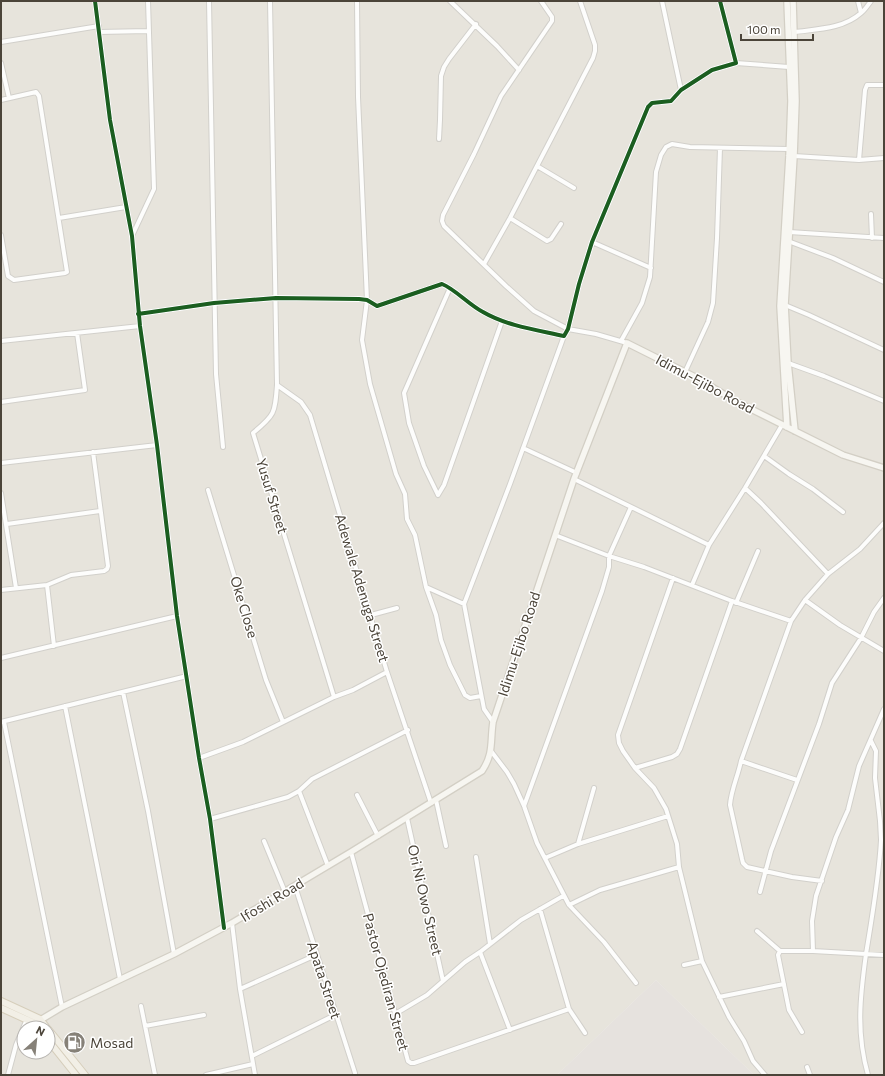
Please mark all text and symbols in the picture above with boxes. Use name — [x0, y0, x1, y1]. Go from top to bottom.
scale bar — [741, 16, 813, 42]
text: 100 m — [747, 22, 781, 36]
street label: Idimu-Ejibo Road — [653, 350, 757, 417]
street label: Yusuf Street — [253, 456, 292, 536]
street label: Adewale Adenuga Street — [332, 512, 393, 664]
street label: Oke Close — [227, 574, 262, 640]
street label: Idimu-Ejibo Road — [494, 589, 543, 698]
street label: Ori Ni Owo Street — [404, 843, 447, 957]
street label: Ifoshi Road — [237, 874, 306, 925]
street label: Pastor Ojediran Street — [360, 911, 413, 1053]
street label: Apata Street — [304, 939, 345, 1021]
north arrow — [16, 1020, 56, 1060]
text: N — [34, 1023, 47, 1038]
fuel station icon: Mosad — [61, 1030, 87, 1056]
place label: Mosad — [90, 1034, 133, 1051]

